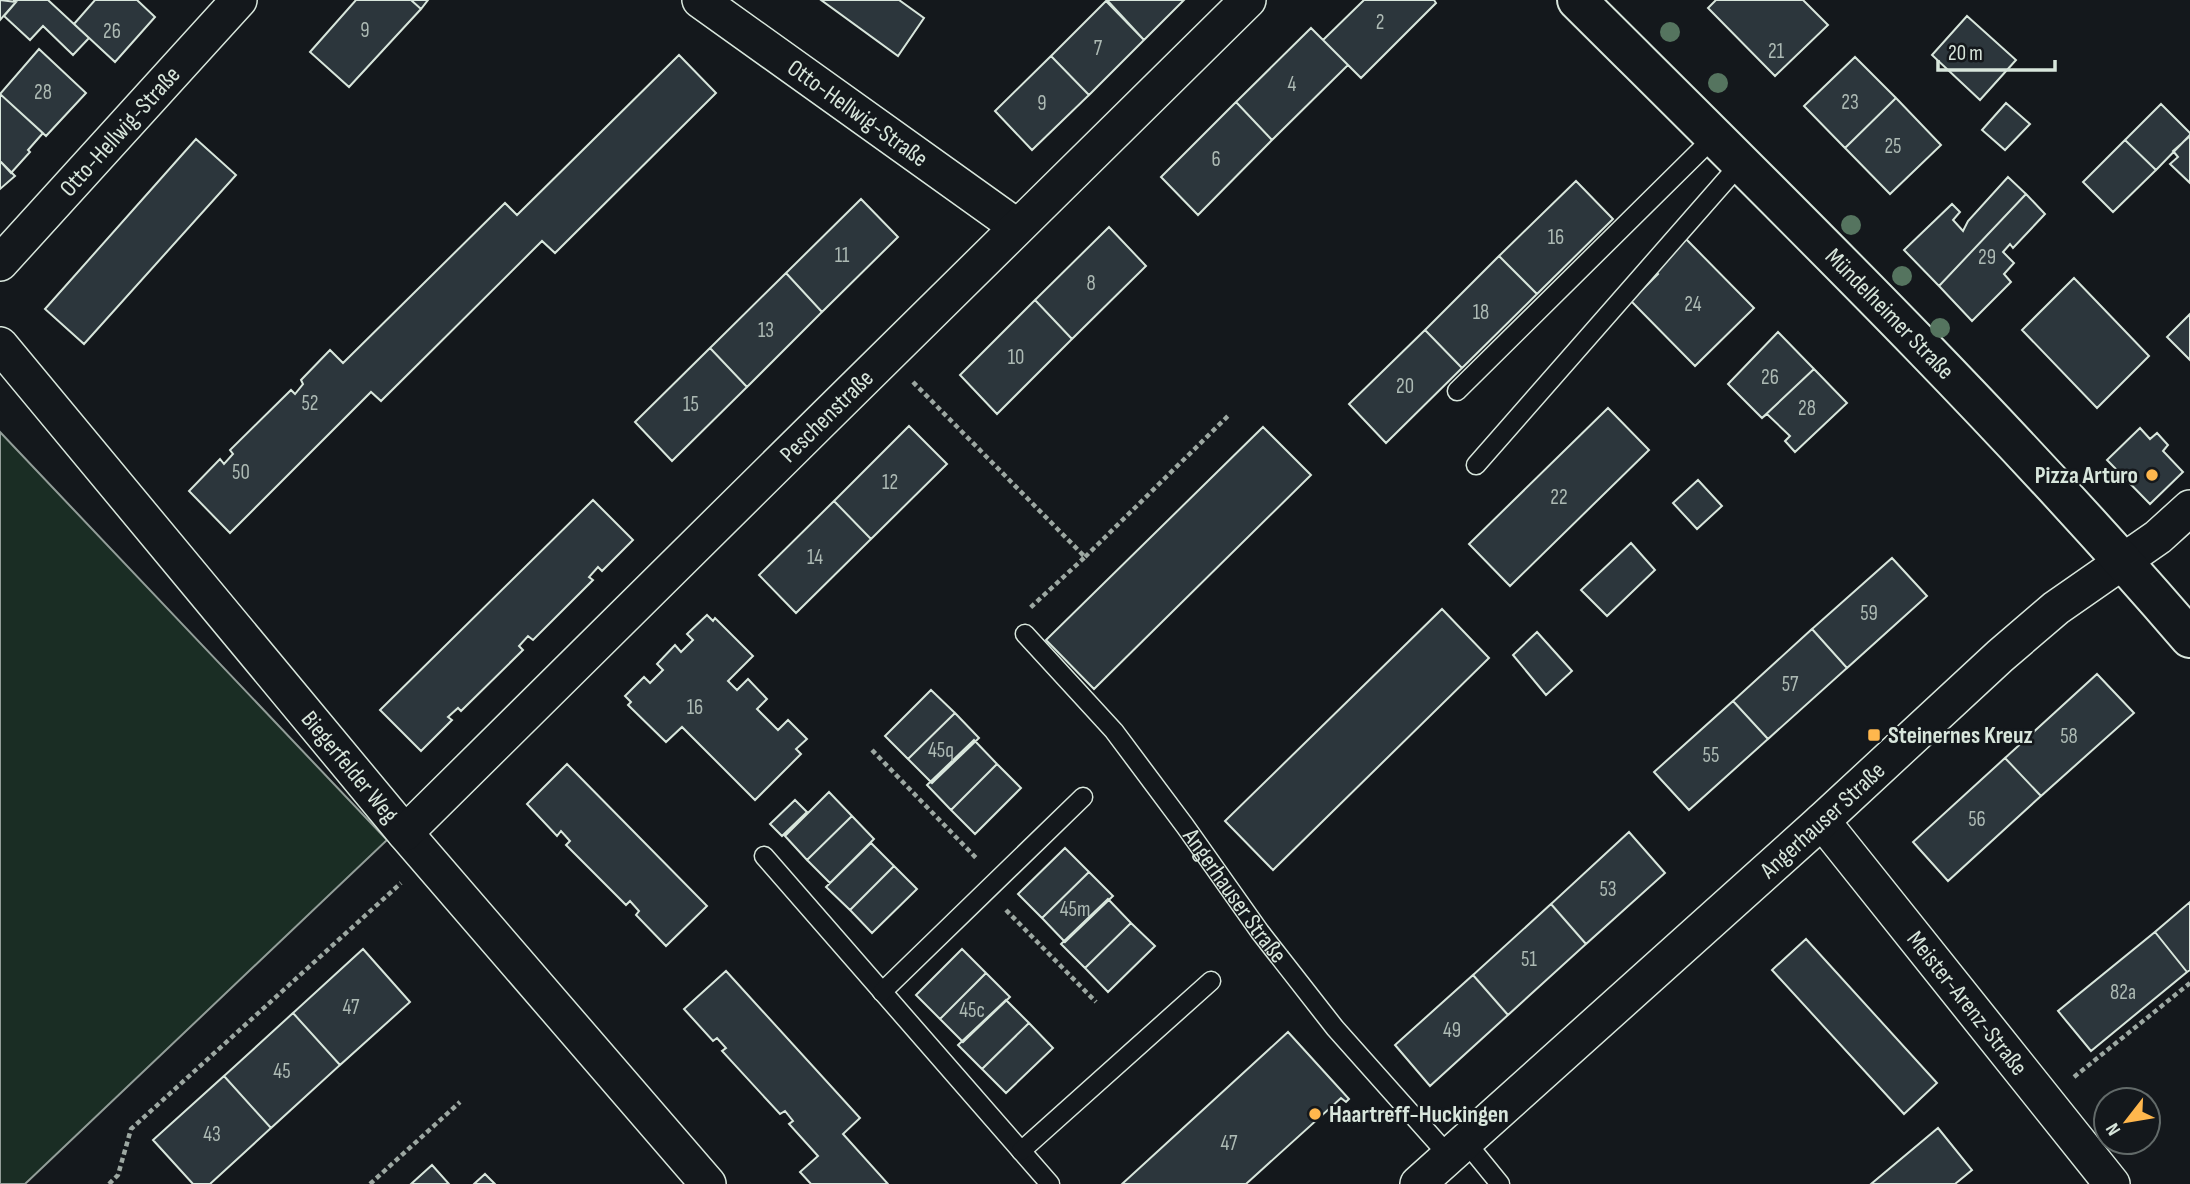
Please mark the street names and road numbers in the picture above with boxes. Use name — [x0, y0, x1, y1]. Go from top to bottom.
street label: Otto-Hellwig-Straße — [782, 53, 934, 173]
street label: Otto-Hellwig-Straße — [53, 60, 186, 202]
street label: Mündelheimer Straße — [1819, 242, 1960, 385]
street label: Peschenstraße — [774, 363, 879, 468]
street label: Biegerfelder Weg — [295, 705, 405, 828]
street label: Angerhauser Straße — [1753, 756, 1891, 885]
street label: Angerhauser Straße — [1176, 822, 1293, 969]
street label: Meister-Arenz-Straße — [1901, 925, 2034, 1081]

